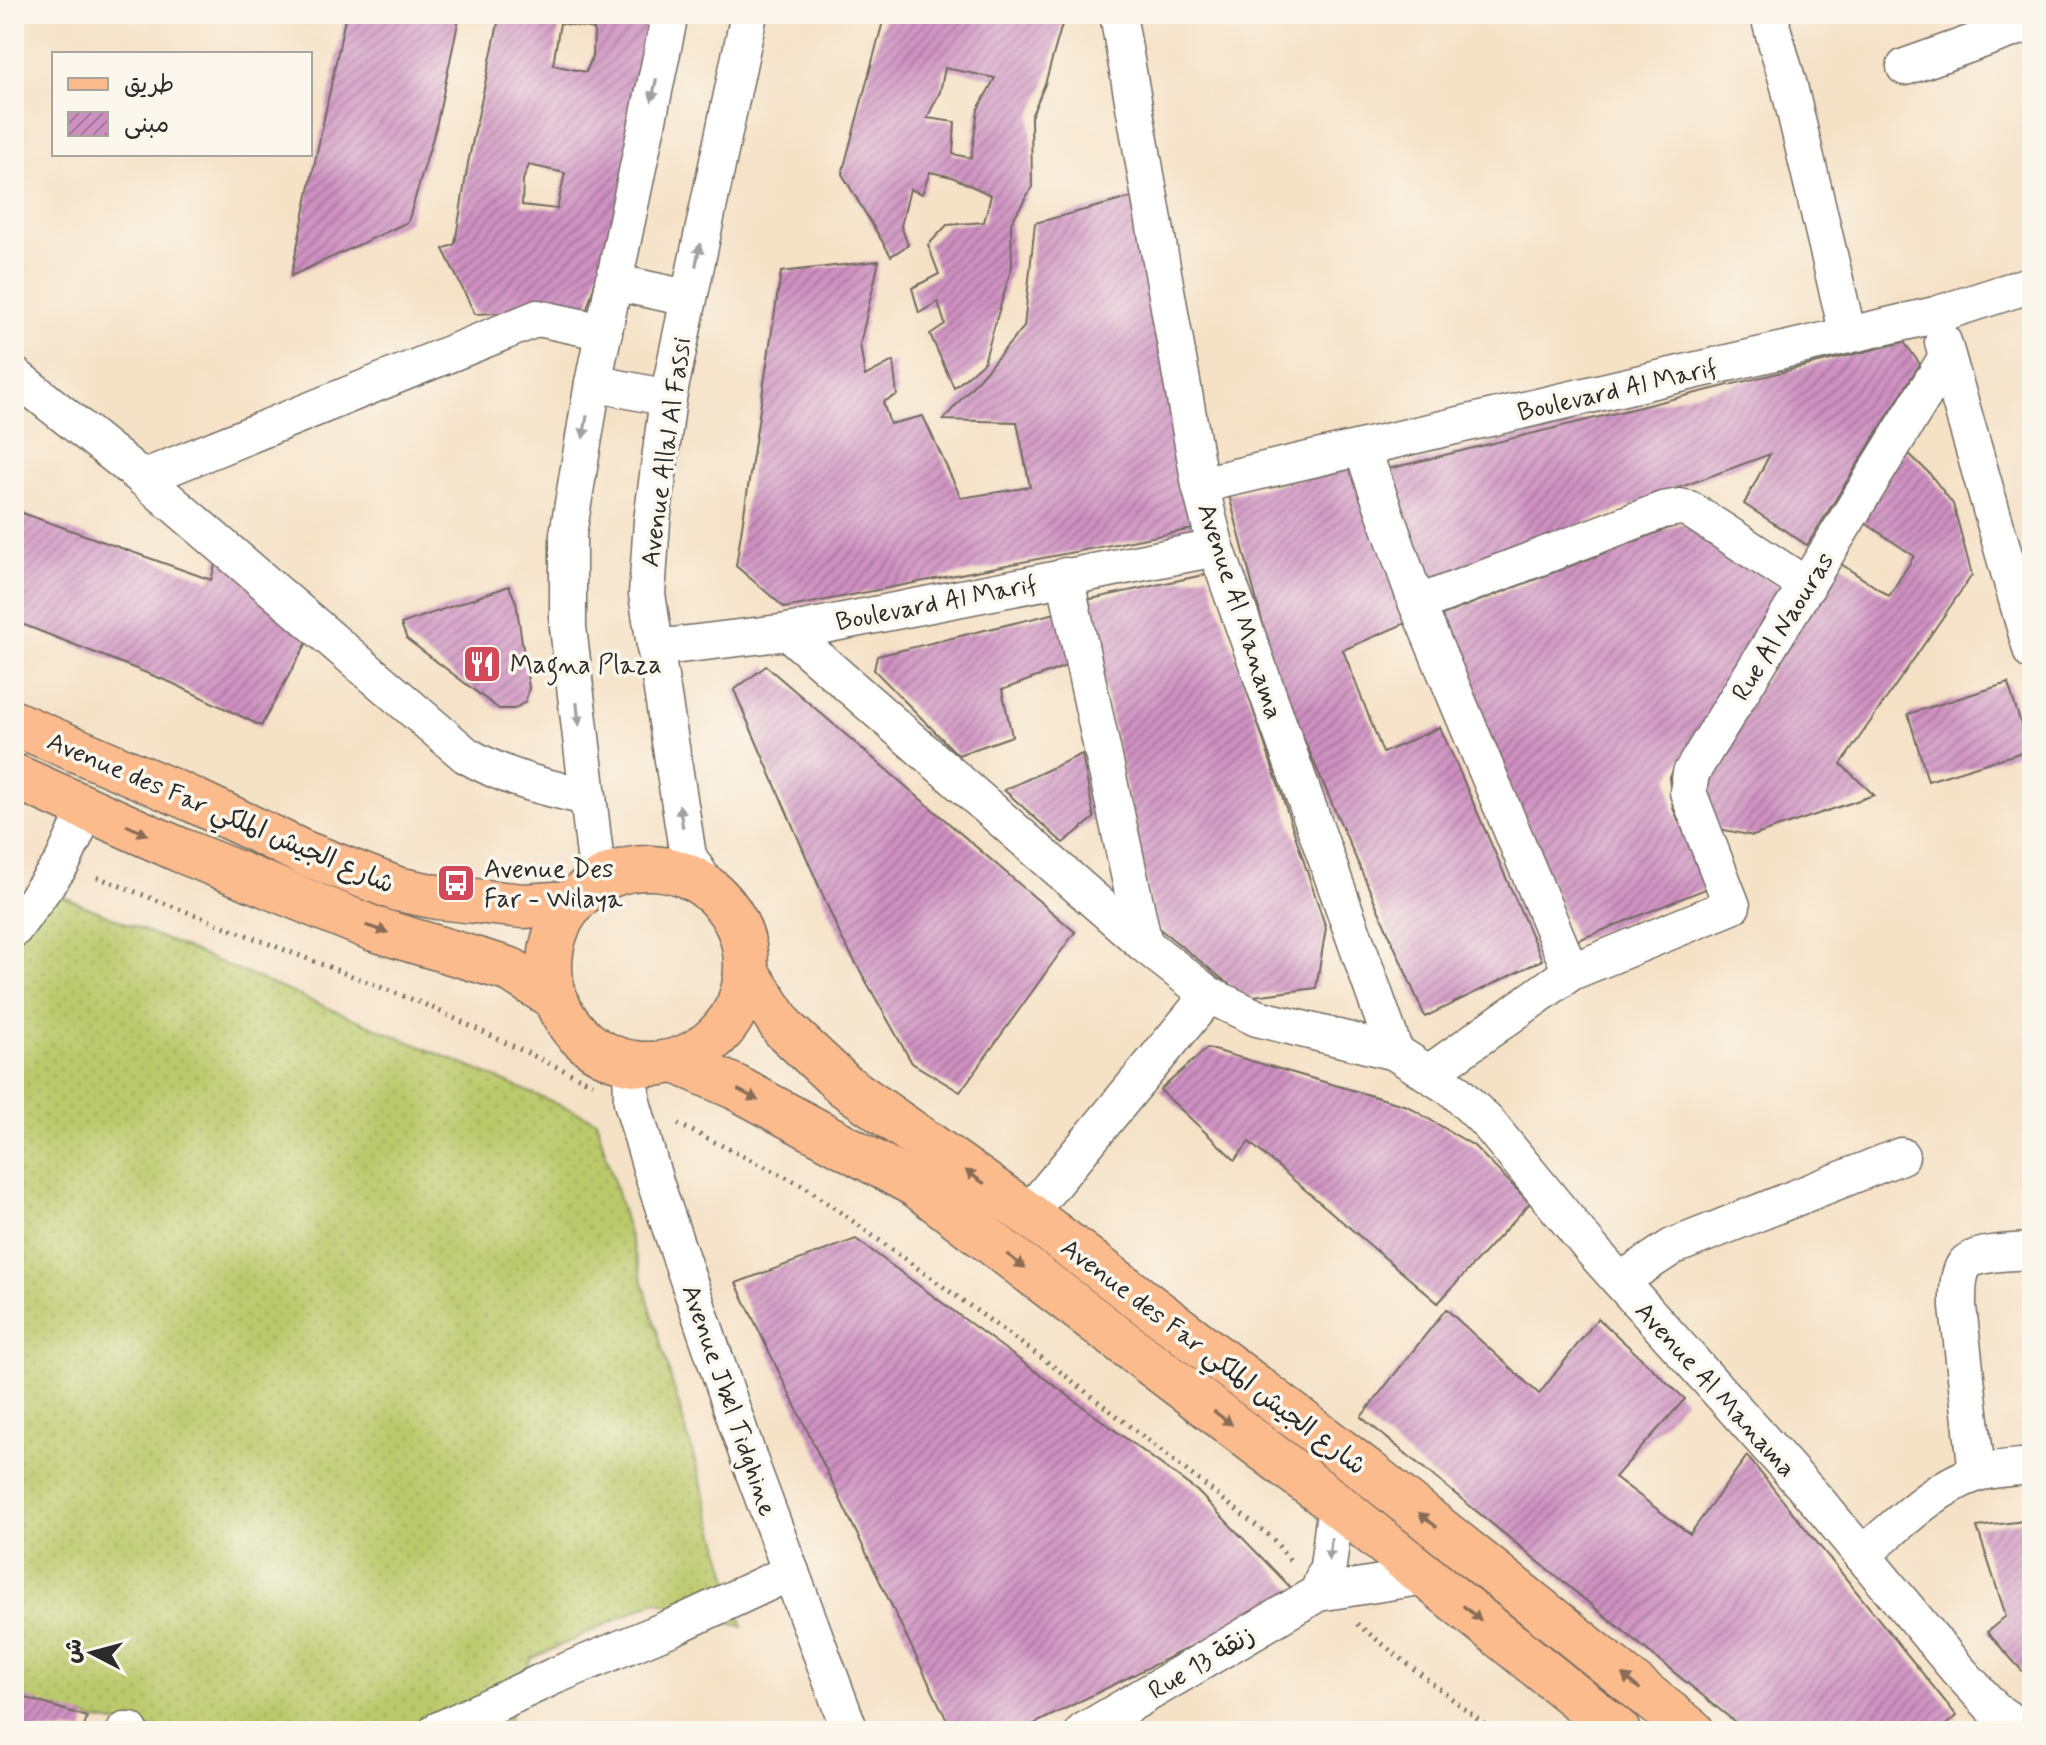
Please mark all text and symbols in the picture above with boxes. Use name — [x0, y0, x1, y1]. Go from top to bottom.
legend — [52, 52, 312, 156]
text: طريق — [124, 70, 174, 101]
one-way arrow — [647, 78, 660, 103]
text: مبنى — [124, 110, 169, 141]
one-way arrow — [692, 242, 704, 267]
street label: Avenue Allal Al Fassi — [634, 335, 700, 569]
street label: Boulevard Al Marif — [1514, 351, 1721, 430]
one-way arrow — [579, 415, 591, 440]
street label: Avenue Al Manama — [1188, 499, 1290, 724]
street label: Rue Al Naouras — [1725, 546, 1843, 708]
street label: Boulevard Al Marif — [833, 568, 1040, 640]
restaurant icon: Magna Plaza — [461, 643, 503, 685]
place label: Magna Plaza — [510, 649, 662, 686]
one-way arrow — [571, 701, 584, 726]
street label: Avenue des Far شارع الجيش الملكي — [40, 725, 399, 906]
one-way arrow — [674, 803, 686, 828]
one-way arrow — [125, 824, 148, 837]
place label: Avenue Des Far - Wilaya — [484, 853, 623, 917]
bus stop icon: Avenue Des Far - Wilaya — [435, 862, 477, 904]
one-way arrow — [365, 924, 389, 936]
one-way arrow — [737, 1088, 760, 1101]
one-way arrow — [964, 1170, 985, 1185]
street label: Avenue des Far شارع الجيش الملكي — [1051, 1232, 1372, 1487]
one-way arrow — [1006, 1253, 1026, 1269]
street label: Avenue Jbel Tidghine — [673, 1280, 784, 1521]
street label: Avenue Al Manama — [1627, 1295, 1802, 1485]
one-way arrow — [1213, 1410, 1233, 1426]
one-way arrow — [1418, 1512, 1438, 1529]
one-way arrow — [1324, 1537, 1337, 1562]
one-way arrow — [1462, 1604, 1482, 1621]
north arrow — [52, 1613, 132, 1693]
street label: Rue 13 زنقة — [1143, 1619, 1261, 1709]
text: ش — [59, 1638, 89, 1665]
one-way arrow — [1621, 1675, 1641, 1691]

